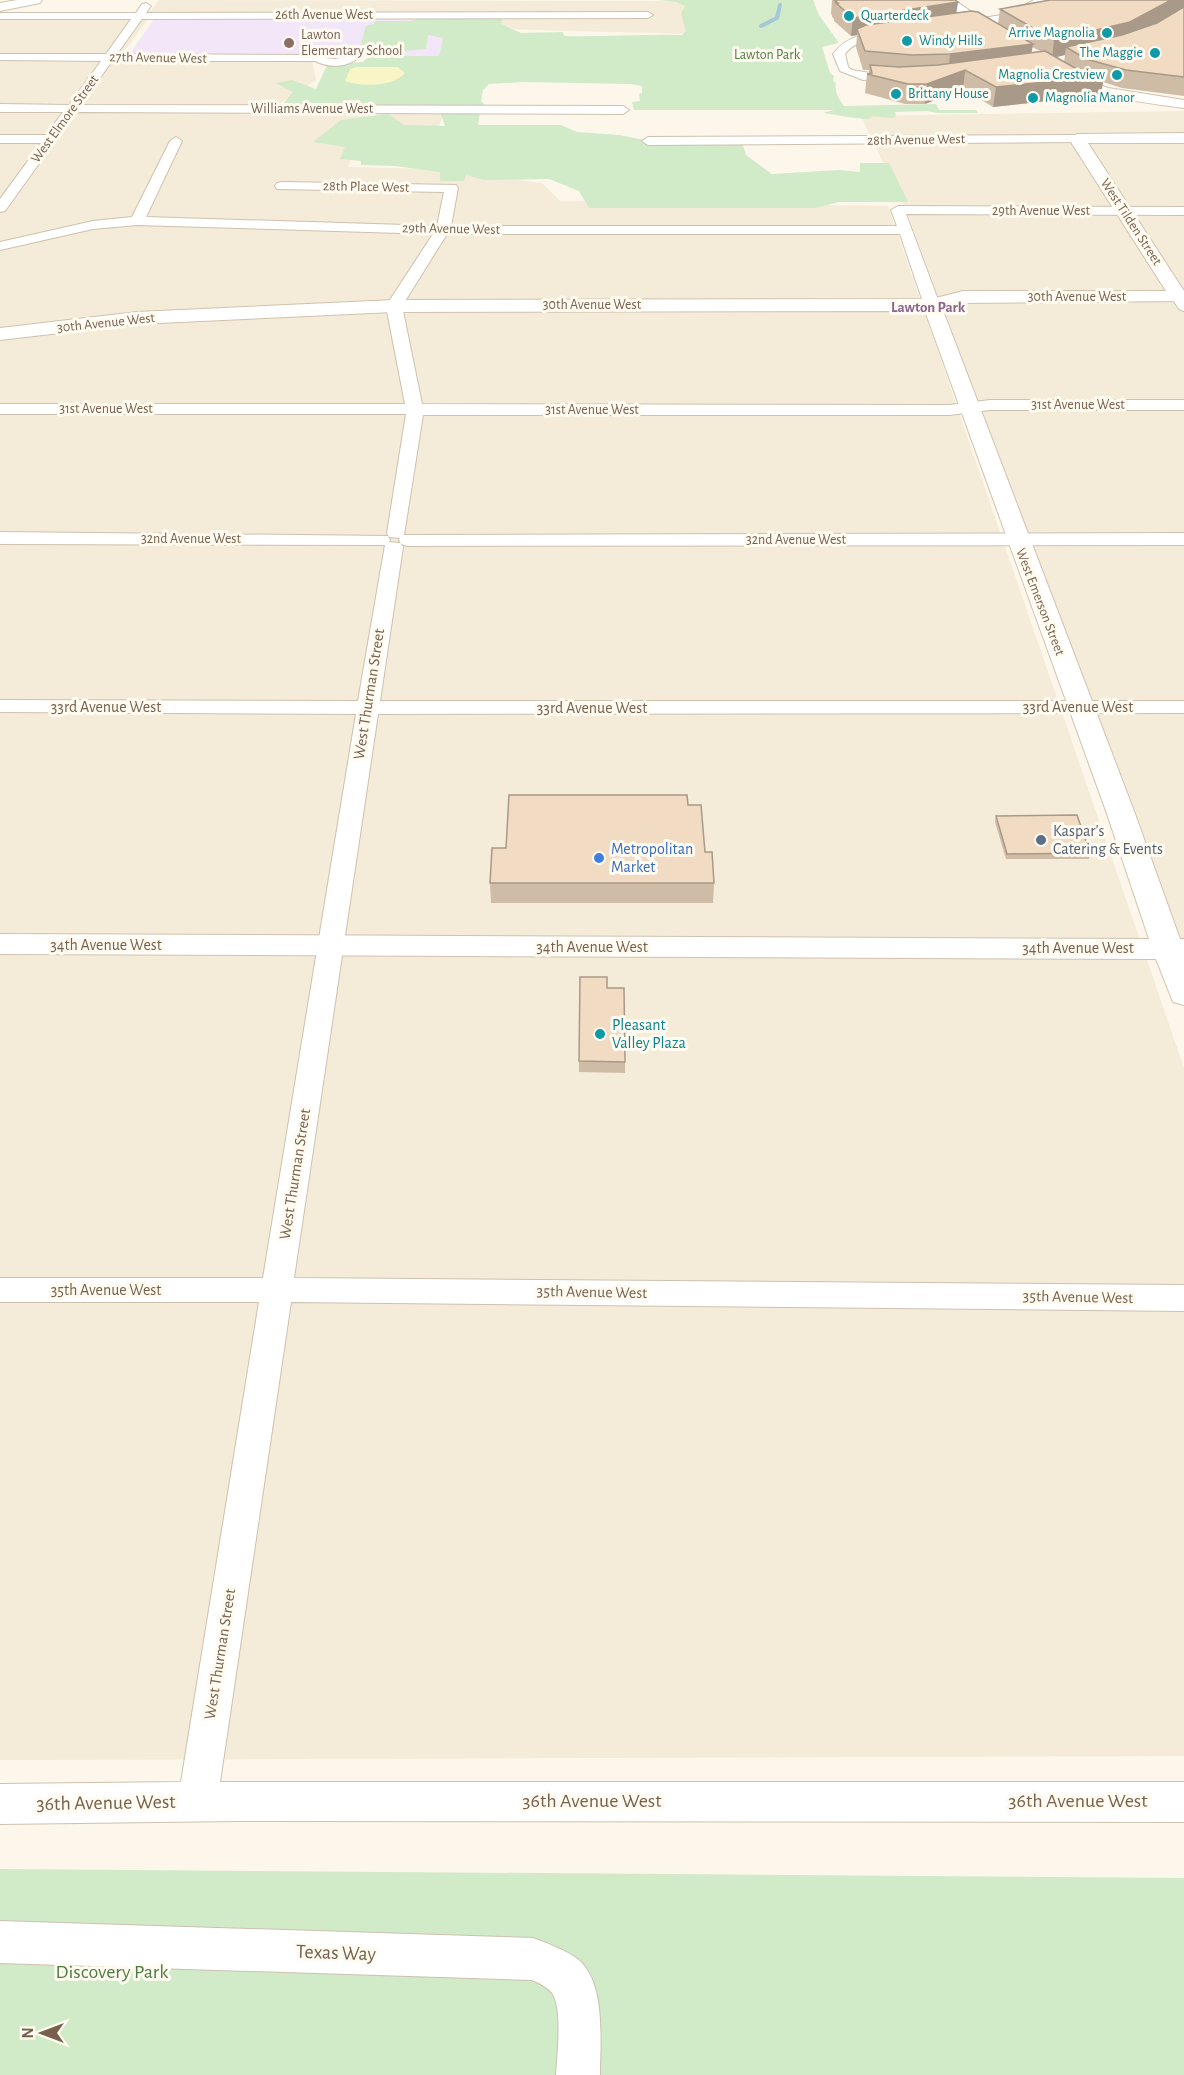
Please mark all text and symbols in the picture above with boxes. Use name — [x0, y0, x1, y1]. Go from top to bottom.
street label: 26th Avenue West — [275, 8, 374, 22]
marker: Quarterdeck — [842, 9, 856, 23]
place label: Quarterdeck — [861, 9, 929, 23]
place label: Arrive Magnolia — [1009, 26, 1096, 40]
marker: Arrive Magnolia — [1100, 26, 1114, 40]
place label: Lawton Elementary School — [301, 28, 403, 58]
marker: Windy Hills — [900, 34, 914, 48]
place label: Windy Hills — [919, 34, 983, 48]
marker: Lawton Elementary School — [282, 36, 296, 50]
place label: The Maggie — [1079, 46, 1143, 60]
marker: The Maggie — [1148, 46, 1162, 60]
park label: Lawton Park — [734, 48, 801, 62]
street label: 27th Avenue West — [109, 50, 207, 66]
place label: Magnolia Crestview — [998, 68, 1106, 82]
marker: Magnolia Crestview — [1110, 68, 1124, 82]
street label: West Elmore Street — [29, 72, 102, 165]
marker: Brittany House — [889, 87, 903, 101]
place label: Brittany House — [908, 87, 989, 101]
marker: Magnolia Manor — [1026, 91, 1040, 105]
place label: Magnolia Manor — [1045, 91, 1135, 105]
street label: Williams Avenue West — [251, 102, 374, 116]
street label: 28th Avenue West — [867, 132, 966, 148]
street label: West Tilden Street — [1098, 176, 1164, 268]
street label: 28th Place West — [323, 179, 410, 195]
street label: 29th Avenue West — [992, 204, 1091, 218]
street label: 29th Avenue West — [402, 221, 501, 237]
street label: 30th Avenue West — [1028, 290, 1127, 304]
street label: 30th Avenue West — [543, 298, 642, 312]
district label: Lawton Park — [891, 300, 966, 315]
street label: 30th Avenue West — [56, 311, 156, 335]
street label: 31st Avenue West — [1031, 398, 1125, 412]
street label: 31st Avenue West — [59, 402, 153, 416]
street label: 31st Avenue West — [545, 403, 639, 417]
street label: 32nd Avenue West — [141, 532, 242, 546]
street label: 32nd Avenue West — [746, 533, 847, 547]
street label: West Emerson Street — [1013, 547, 1067, 658]
street label: West Thurman Street — [351, 627, 387, 761]
street label: 33rd Avenue West — [51, 699, 161, 715]
street label: 33rd Avenue West — [1023, 699, 1133, 715]
street label: 33rd Avenue West — [537, 700, 647, 716]
place label: Kaspar's Catering & Events — [1053, 823, 1163, 857]
marker: Kaspar's Catering & Events — [1034, 833, 1048, 847]
place label: Metropolitan Market — [611, 841, 693, 875]
marker: Metropolitan Market — [592, 851, 606, 865]
street label: 34th Avenue West — [50, 937, 162, 953]
street label: 34th Avenue West — [536, 939, 648, 955]
street label: 34th Avenue West — [1022, 940, 1134, 956]
place label: Pleasant Valley Plaza — [612, 1017, 686, 1052]
marker: Pleasant Valley Plaza — [593, 1027, 607, 1041]
street label: West Thurman Street — [277, 1107, 313, 1241]
street label: 35th Avenue West — [51, 1282, 161, 1298]
street label: 35th Avenue West — [537, 1283, 647, 1301]
street label: 35th Avenue West — [1023, 1288, 1133, 1306]
street label: West Thurman Street — [202, 1587, 238, 1721]
street label: 36th Avenue West — [522, 1791, 662, 1811]
street label: 36th Avenue West — [1008, 1791, 1148, 1811]
street label: 36th Avenue West — [36, 1792, 176, 1814]
street label: Texas Way — [296, 1942, 377, 1964]
park label: Discovery Park — [56, 1962, 168, 1982]
north arrow — [12, 2003, 72, 2063]
text: N — [20, 2027, 36, 2039]

